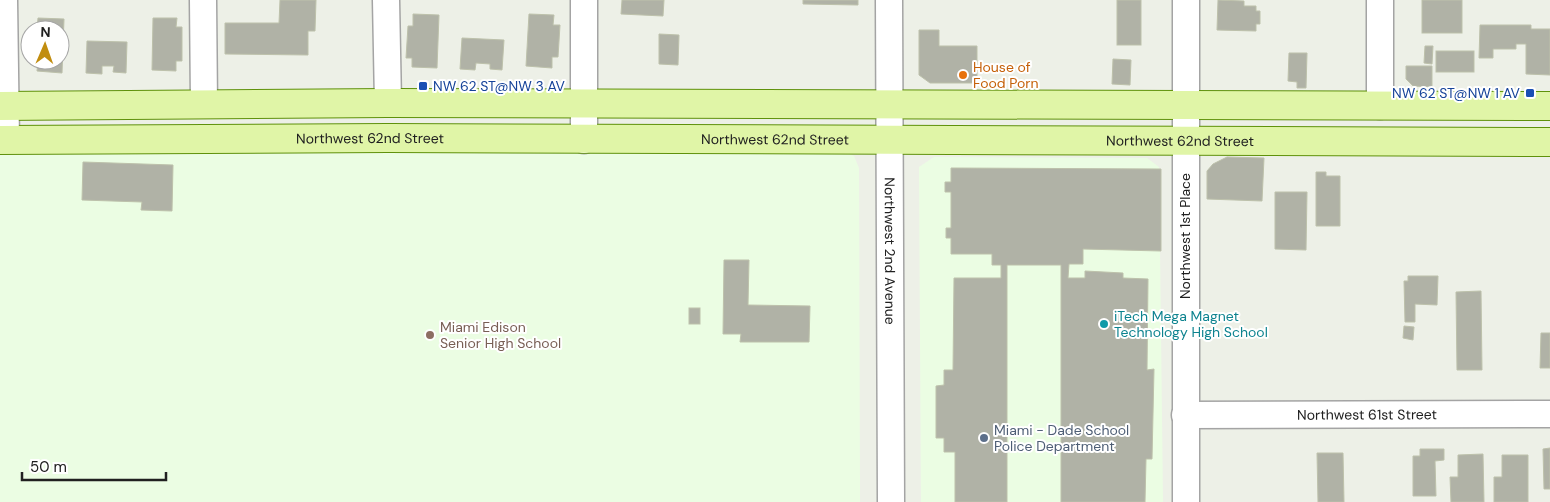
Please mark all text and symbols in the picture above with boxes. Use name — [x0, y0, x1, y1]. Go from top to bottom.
north arrow — [20, 20, 70, 70]
text: N — [40, 23, 51, 41]
place label: House of Food Porn — [973, 58, 1039, 92]
marker: House of Food Porn — [957, 69, 969, 81]
place label: NW 62 ST@NW 3 AV — [433, 77, 565, 95]
marker: NW 62 ST@NW 3 AV — [417, 80, 429, 92]
place label: NW 62 ST@NW 1 AV — [1392, 84, 1521, 102]
marker: NW 62 ST@NW 1 AV — [1524, 87, 1536, 99]
street label: Northwest 62nd Street — [296, 129, 444, 147]
street label: Northwest 62nd Street — [701, 130, 849, 149]
street label: Northwest 62nd Street — [1106, 131, 1254, 150]
street label: Northwest 1st Place — [1176, 173, 1194, 299]
street label: Northwest 2nd Avenue — [881, 177, 899, 325]
place label: iTech Mega Magnet Technology High School — [1114, 307, 1268, 341]
place label: Miami Edison Senior High School — [440, 318, 561, 352]
marker: iTech Mega Magnet Technology High School — [1098, 318, 1110, 330]
marker: Miami Edison Senior High School — [424, 329, 436, 341]
street label: Northwest 61st Street — [1297, 405, 1437, 424]
place label: Miami - Dade School Police Department — [994, 421, 1129, 455]
marker: Miami - Dade School Police Department — [978, 432, 990, 444]
scale bar — [22, 450, 166, 482]
text: 50 m — [30, 457, 67, 477]

